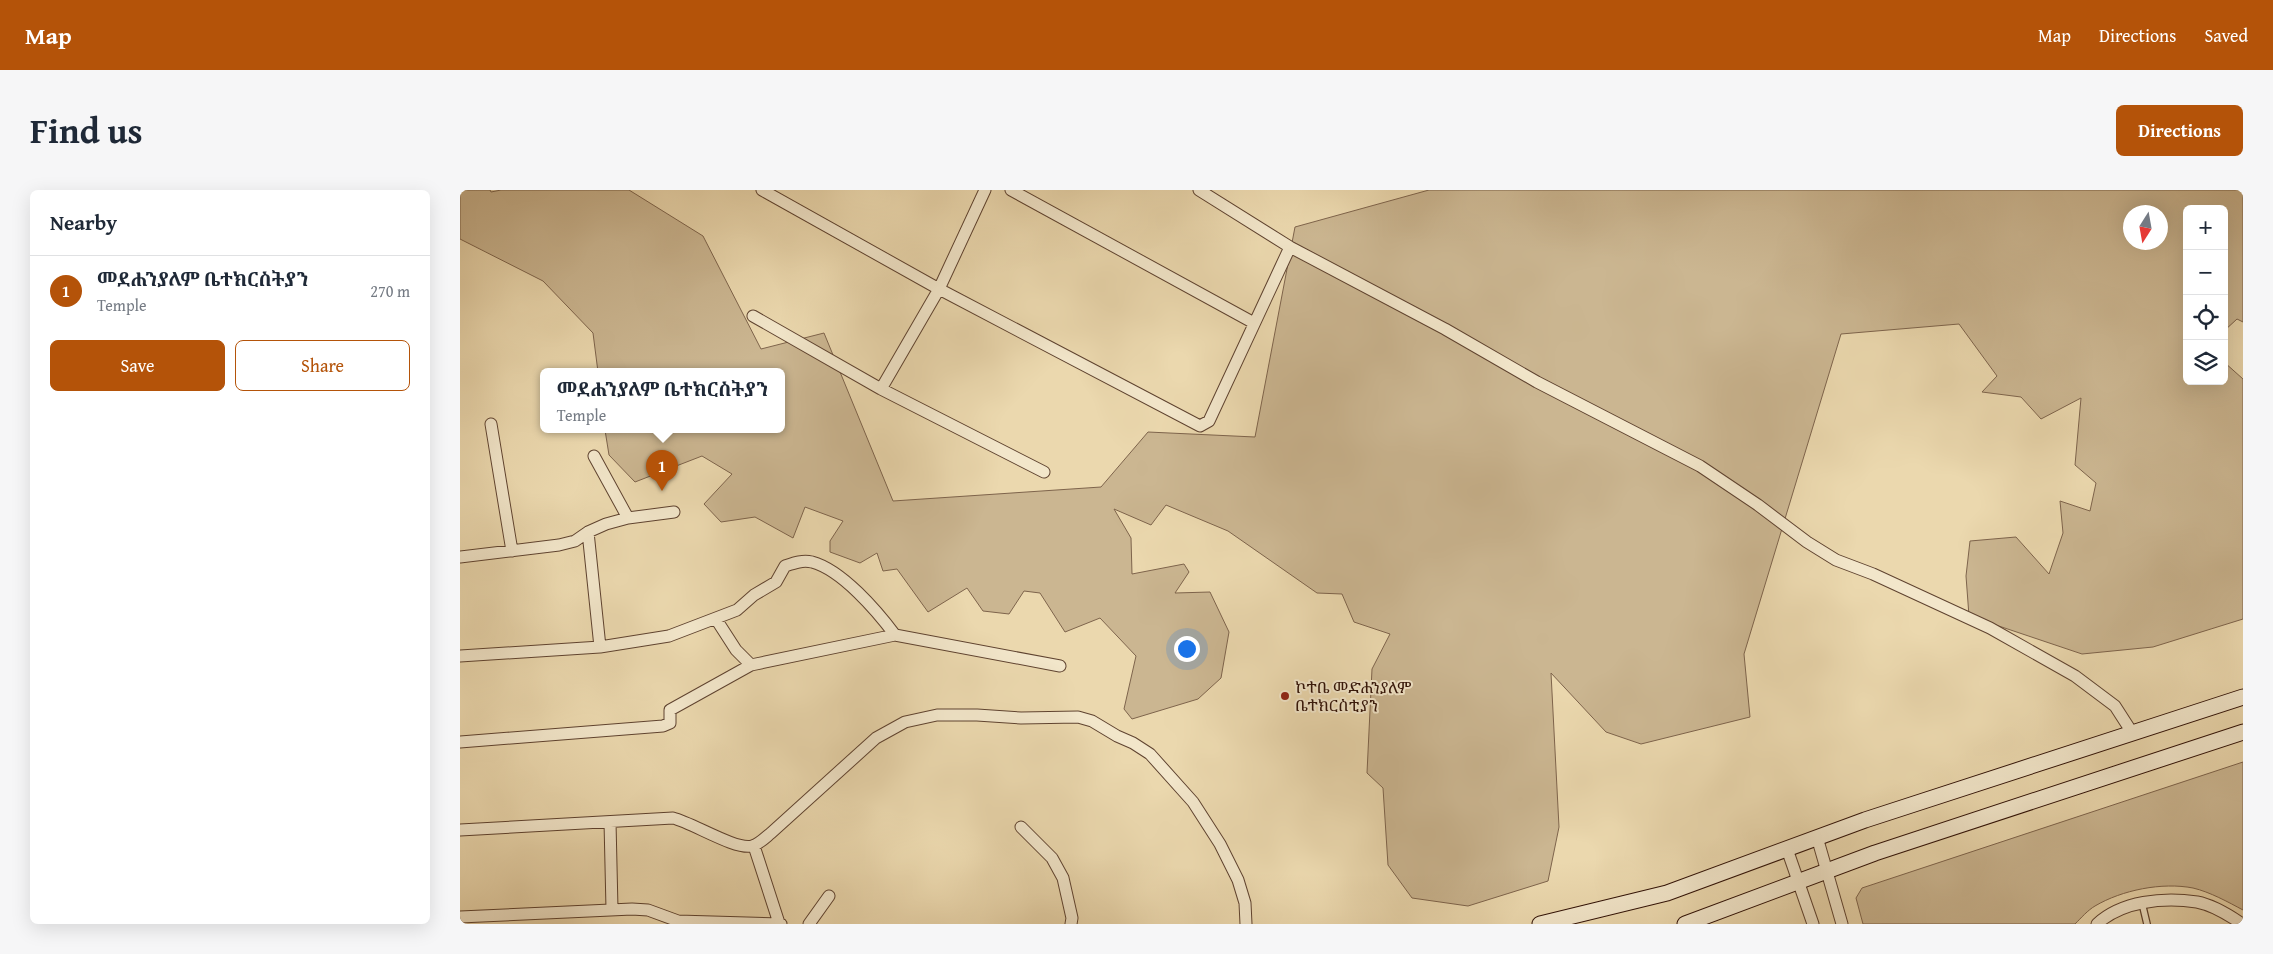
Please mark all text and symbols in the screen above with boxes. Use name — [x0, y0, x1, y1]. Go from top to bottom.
text: Map — [25, 18, 72, 53]
text: Map — [2038, 22, 2071, 49]
text: Directions — [2099, 22, 2176, 49]
text: Saved — [2204, 22, 2248, 49]
text: Find us — [30, 105, 143, 156]
button: Directions — [2116, 105, 2243, 156]
north arrow — [2123, 205, 2168, 250]
map controls — [2183, 205, 2228, 385]
button: + — [2183, 205, 2228, 250]
text: Nearby — [50, 207, 117, 238]
button: − — [2183, 250, 2228, 295]
text: መደሐንያለም ቤተክርስትያን — [97, 265, 308, 293]
text: 1 — [62, 279, 70, 303]
text: 270 m — [370, 279, 410, 303]
text: Temple — [97, 293, 147, 317]
button: locate — [2183, 295, 2228, 340]
button: Save — [50, 340, 225, 391]
button: Share — [235, 340, 410, 391]
button: layers — [2183, 340, 2228, 385]
popup — [540, 368, 785, 433]
text: መደሐንያለም ቤተክርስትያን — [557, 375, 768, 403]
text: Temple — [557, 403, 606, 427]
pin: 1 — [646, 450, 678, 491]
your location — [1174, 636, 1200, 662]
place label: ኮተቤ መድሐንያለም ቤተክርስቲያን — [1295, 675, 1412, 717]
marker: ኮተቤ መድሐንያለም ቤተክርስቲያን — [1279, 690, 1291, 702]

